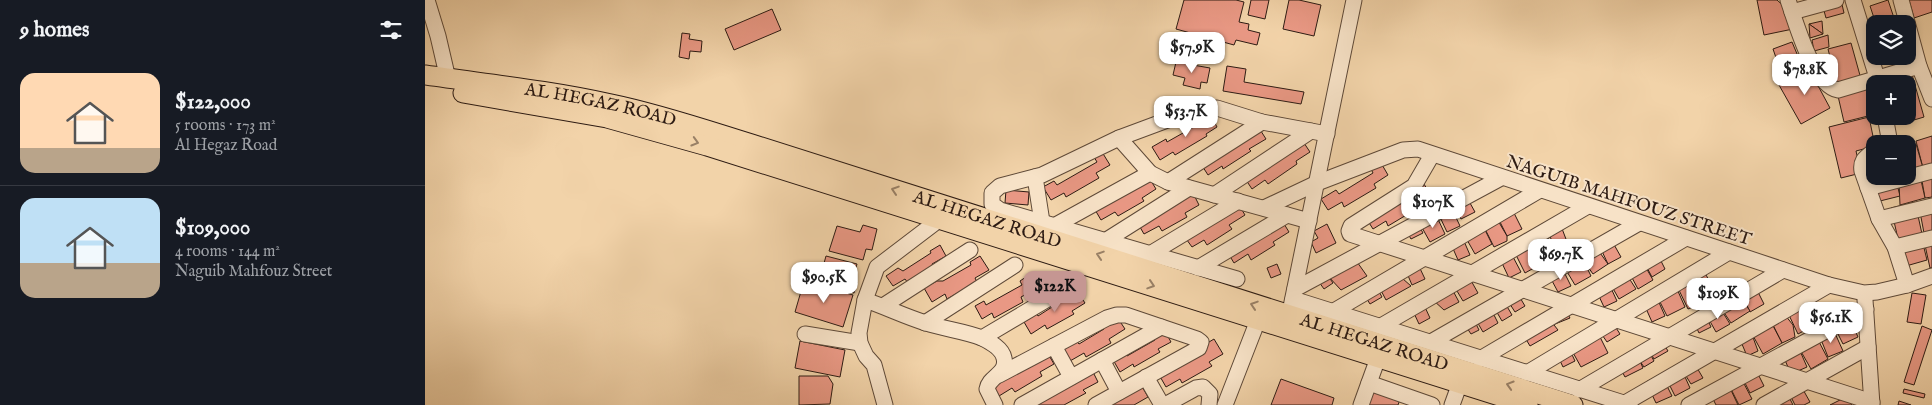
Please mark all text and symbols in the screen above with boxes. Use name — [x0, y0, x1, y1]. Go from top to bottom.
map controls — [1866, 15, 1916, 185]
button: layers — [1866, 15, 1916, 65]
icon: filters — [377, 16, 405, 44]
text: 9 homes — [20, 17, 89, 44]
pin: $57.9K — [1151, 32, 1233, 74]
text: $57.9K — [1170, 38, 1214, 58]
pin: $78.8K — [1764, 54, 1846, 96]
text: $78.8K — [1783, 60, 1827, 80]
button: + — [1866, 75, 1916, 125]
street label: AL HEGAZ ROAD — [522, 79, 678, 133]
text: $122,000 — [175, 89, 251, 116]
icon: home — [60, 93, 120, 153]
pin: $53.7K — [1145, 96, 1227, 138]
text: $53.7K — [1165, 102, 1207, 122]
text: 5 rooms · 173 m² — [175, 116, 276, 136]
button: − — [1866, 135, 1916, 185]
text: Al Hegaz Road — [175, 136, 277, 156]
one-way arrow — [691, 137, 699, 147]
street label: NAGUIB MAHFOUZ STREET — [1503, 151, 1754, 252]
one-way arrow — [891, 185, 900, 195]
street label: AL HEGAZ ROAD — [909, 186, 1064, 255]
pin: $107K — [1398, 186, 1468, 229]
text: $107K — [1412, 193, 1454, 213]
text: $109,000 — [175, 215, 250, 242]
icon: home — [60, 218, 120, 278]
pin: $69.7K — [1520, 238, 1602, 281]
text: 4 rooms · 144 m² — [175, 242, 280, 262]
text: $69.7K — [1539, 245, 1583, 265]
one-way arrow — [1096, 251, 1104, 261]
text: Naguib Mahfouz Street — [175, 262, 332, 282]
pin: $90.5K — [783, 262, 865, 304]
text: $90.5K — [802, 268, 846, 288]
pin: $122K — [1020, 270, 1090, 313]
text: $122K — [1034, 277, 1076, 297]
pin: $109K — [1683, 278, 1753, 320]
one-way arrow — [1146, 280, 1155, 290]
text: $109K — [1697, 284, 1739, 304]
one-way arrow — [1251, 300, 1259, 310]
pin: $56.1K — [1790, 302, 1872, 344]
text: $56.1K — [1810, 308, 1852, 328]
street label: AL HEGAZ ROAD — [1296, 309, 1451, 378]
one-way arrow — [1506, 381, 1514, 391]

